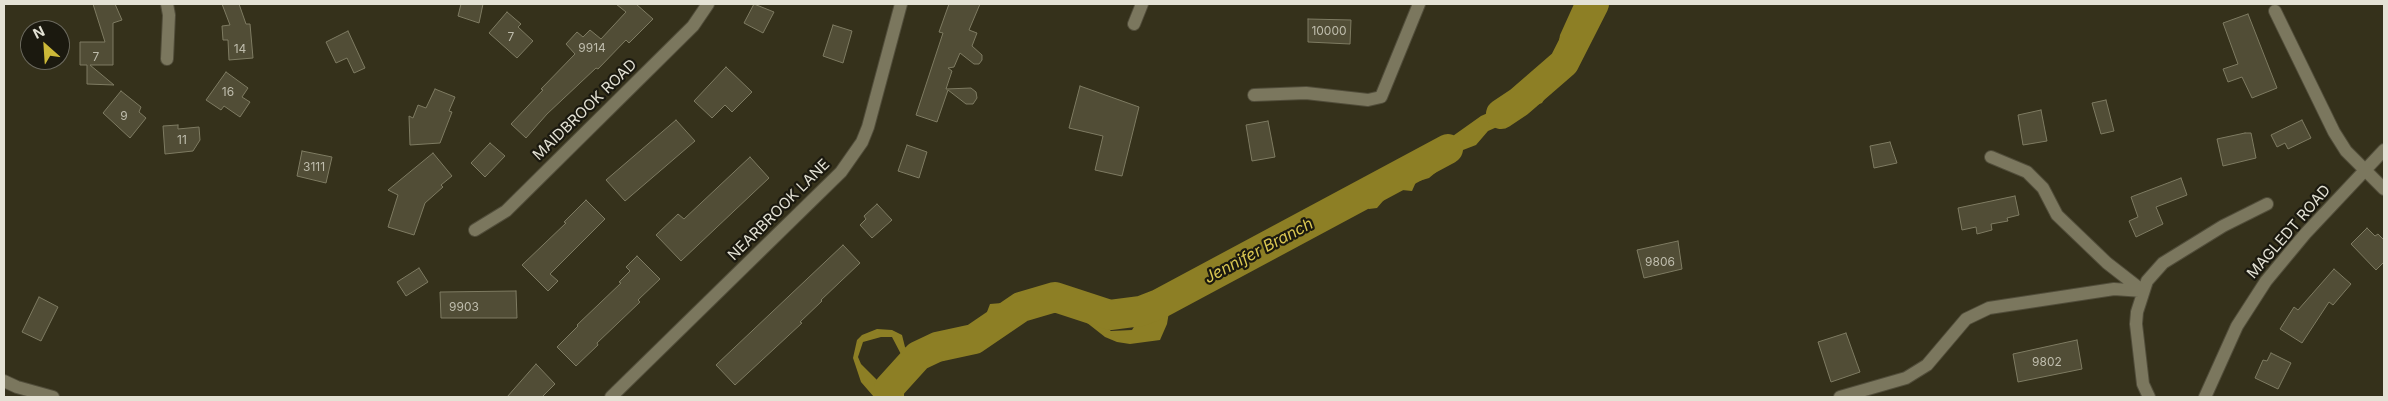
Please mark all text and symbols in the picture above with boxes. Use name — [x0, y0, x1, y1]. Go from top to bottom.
north arrow — [20, 20, 70, 70]
text: N — [30, 22, 47, 42]
house number: 10000 — [1311, 24, 1347, 38]
house number: 7 — [508, 30, 514, 44]
house number: 9914 — [578, 41, 606, 55]
house number: 14 — [234, 42, 246, 56]
house number: 7 — [93, 50, 99, 64]
street label: MAIDBROOK ROAD — [529, 56, 641, 164]
house number: 16 — [222, 85, 234, 99]
house number: 9 — [120, 109, 128, 123]
house number: 11 — [177, 133, 187, 147]
street label: NEARBROOK LANE — [724, 155, 834, 265]
house number: 3111 — [303, 160, 325, 174]
street label: MAGLEDT ROAD — [2243, 182, 2335, 282]
water label: Jennifer Branch — [1201, 214, 1317, 288]
house number: 9806 — [1645, 255, 1675, 269]
house number: 9903 — [449, 300, 479, 314]
house number: 9802 — [2032, 355, 2062, 369]

